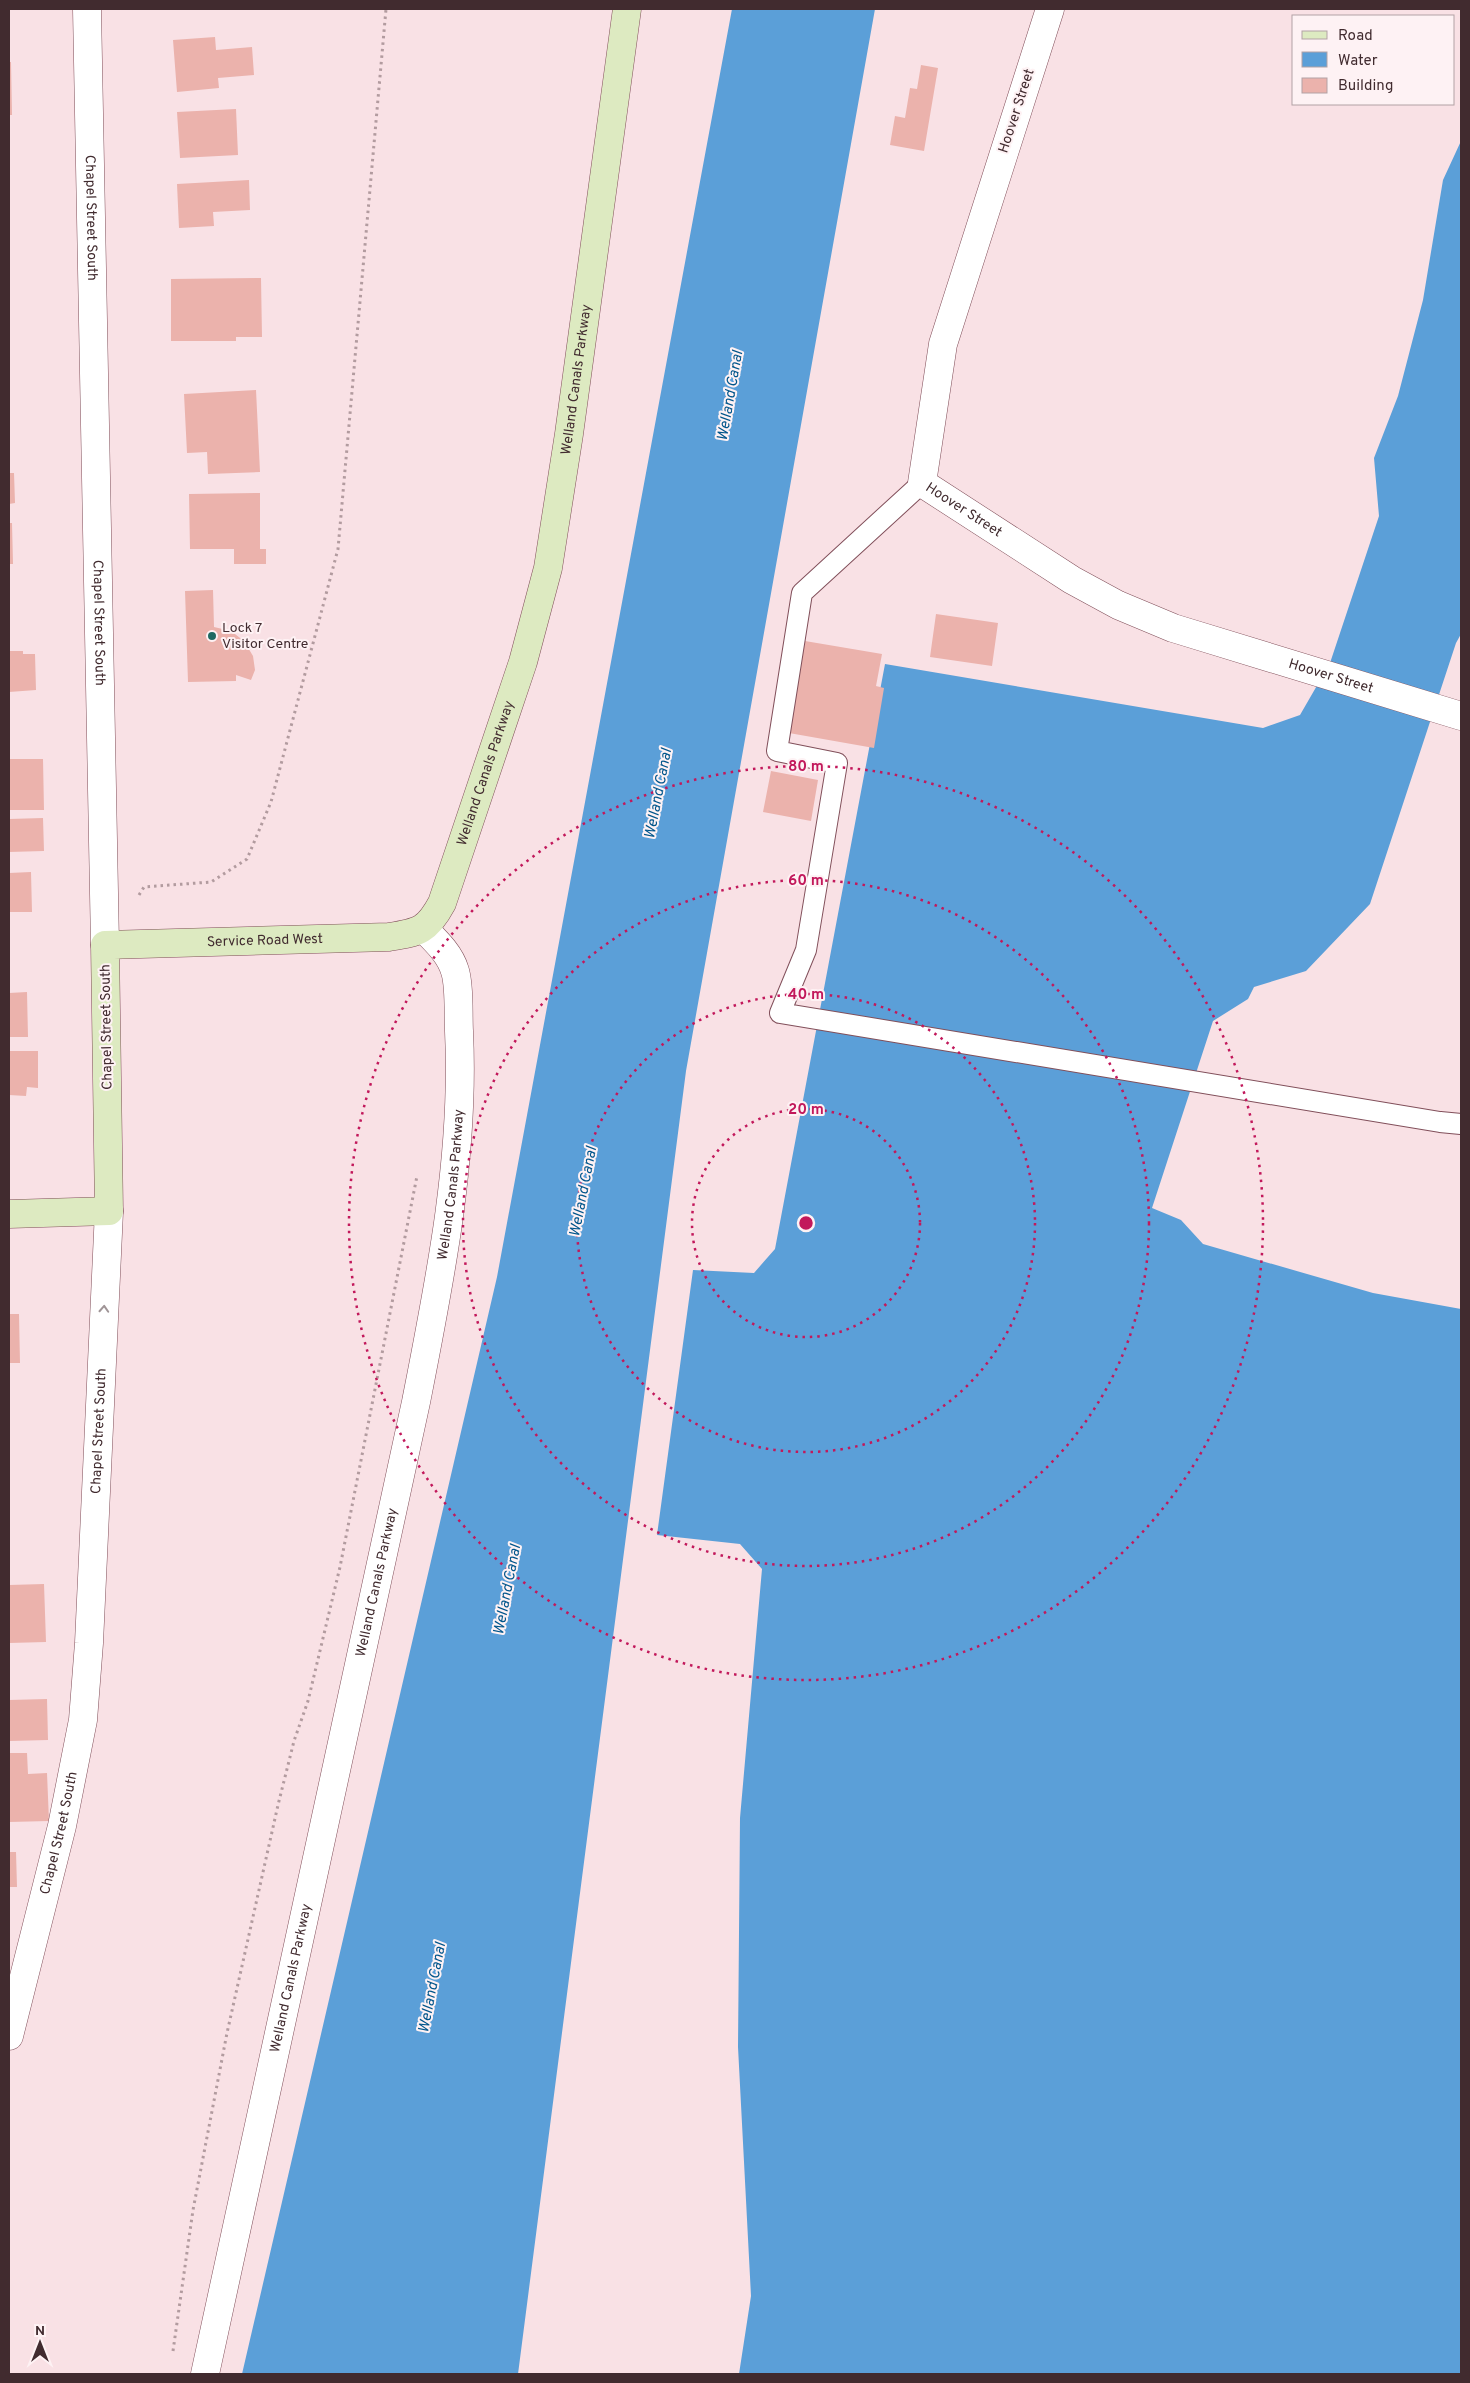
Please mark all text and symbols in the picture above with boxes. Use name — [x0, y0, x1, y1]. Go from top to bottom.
legend — [1292, 15, 1455, 105]
text: Road — [1338, 27, 1373, 46]
text: Water — [1338, 52, 1378, 71]
street label: Hoover Street — [995, 67, 1039, 155]
text: Building — [1338, 77, 1393, 96]
street label: Chapel Street South — [81, 155, 101, 281]
street label: Welland Canals Parkway — [557, 303, 595, 456]
water label: Welland Canal — [714, 348, 748, 443]
street label: Hoover Street — [922, 479, 1005, 541]
street label: Chapel Street South — [89, 560, 109, 686]
place label: Lock 7 Visitor Centre — [222, 620, 308, 653]
marker: Lock 7 Visitor Centre — [206, 630, 218, 642]
street label: Hoover Street — [1286, 655, 1375, 697]
street label: Welland Canals Parkway — [453, 698, 518, 848]
water label: Welland Canal — [641, 746, 677, 841]
text: 80 m — [788, 758, 824, 777]
text: 60 m — [788, 872, 824, 891]
street label: Service Road West — [207, 930, 323, 951]
street label: Chapel Street South — [97, 964, 117, 1090]
text: 40 m — [788, 986, 824, 1005]
text: 20 m — [788, 1101, 824, 1120]
street label: Welland Canals Parkway — [434, 1109, 468, 1261]
water label: Welland Canal — [566, 1144, 602, 1239]
centre of rings — [797, 1214, 815, 1232]
one-way arrow — [99, 1304, 110, 1312]
street label: Chapel Street South — [87, 1368, 110, 1494]
street label: Welland Canals Parkway — [352, 1506, 401, 1659]
water label: Welland Canal — [490, 1542, 526, 1637]
street label: Chapel Street South — [37, 1770, 81, 1896]
street label: Welland Canals Parkway — [266, 1902, 315, 2054]
water label: Welland Canal — [415, 1940, 451, 2035]
north arrow — [15, 2318, 65, 2368]
text: N — [35, 2323, 45, 2340]

